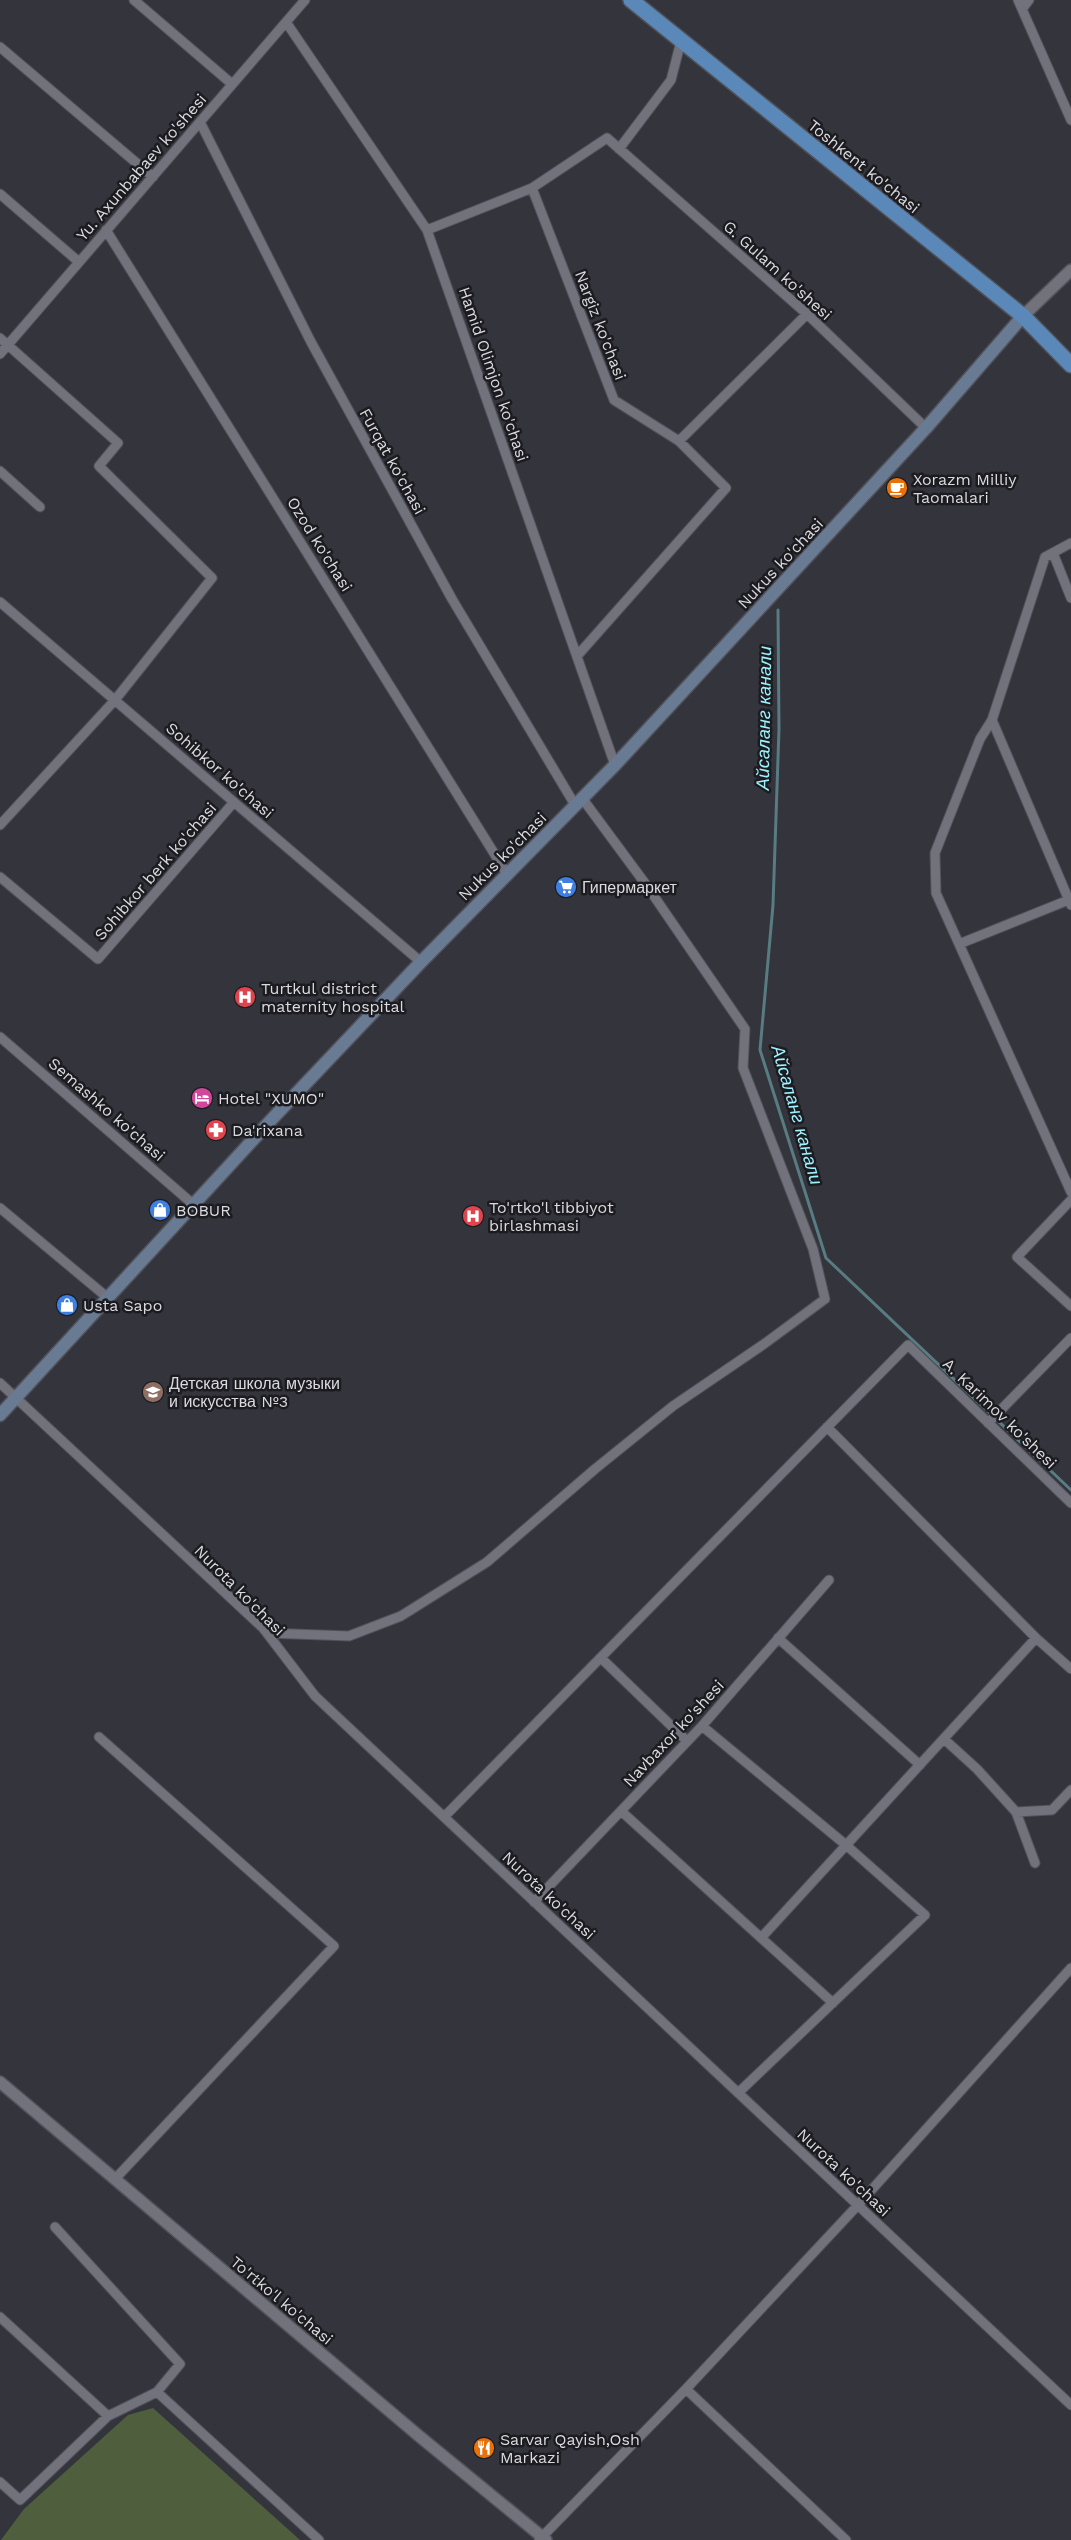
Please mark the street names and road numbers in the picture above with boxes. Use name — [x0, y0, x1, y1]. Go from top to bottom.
street label: Yu. Axunbabaev ko'shesi — [72, 90, 210, 245]
street label: Toshkent ko'chasi — [804, 116, 923, 217]
street label: G. Gulam ko'shesi — [720, 217, 836, 324]
street label: Nargiz ko'chasi — [571, 268, 630, 383]
street label: Hamid Olimjon ko'chasi — [455, 284, 532, 464]
street label: Furqat ko'chasi — [356, 405, 430, 518]
street label: Ozod ko'chasi — [283, 494, 356, 595]
street label: Nukus ko'chasi — [734, 514, 827, 612]
street label: Sohibkor ko'chasi — [162, 719, 277, 822]
street label: Sohibkor berk ko'chasi — [90, 799, 220, 944]
street label: Nukus ko'chasi — [454, 808, 550, 904]
street label: Semashko ko'chasi — [45, 1054, 169, 1165]
street label: A. Karimov ko'shesi — [939, 1354, 1060, 1473]
street label: Nurota ko'chasi — [190, 1541, 289, 1640]
street label: Navbaxor ko'shesi — [619, 1676, 728, 1791]
street label: Nurota ko'chasi — [498, 1847, 599, 1943]
street label: Nurota ko'chasi — [793, 2124, 894, 2220]
street label: To'rtko'l ko'chasi — [227, 2252, 337, 2349]

